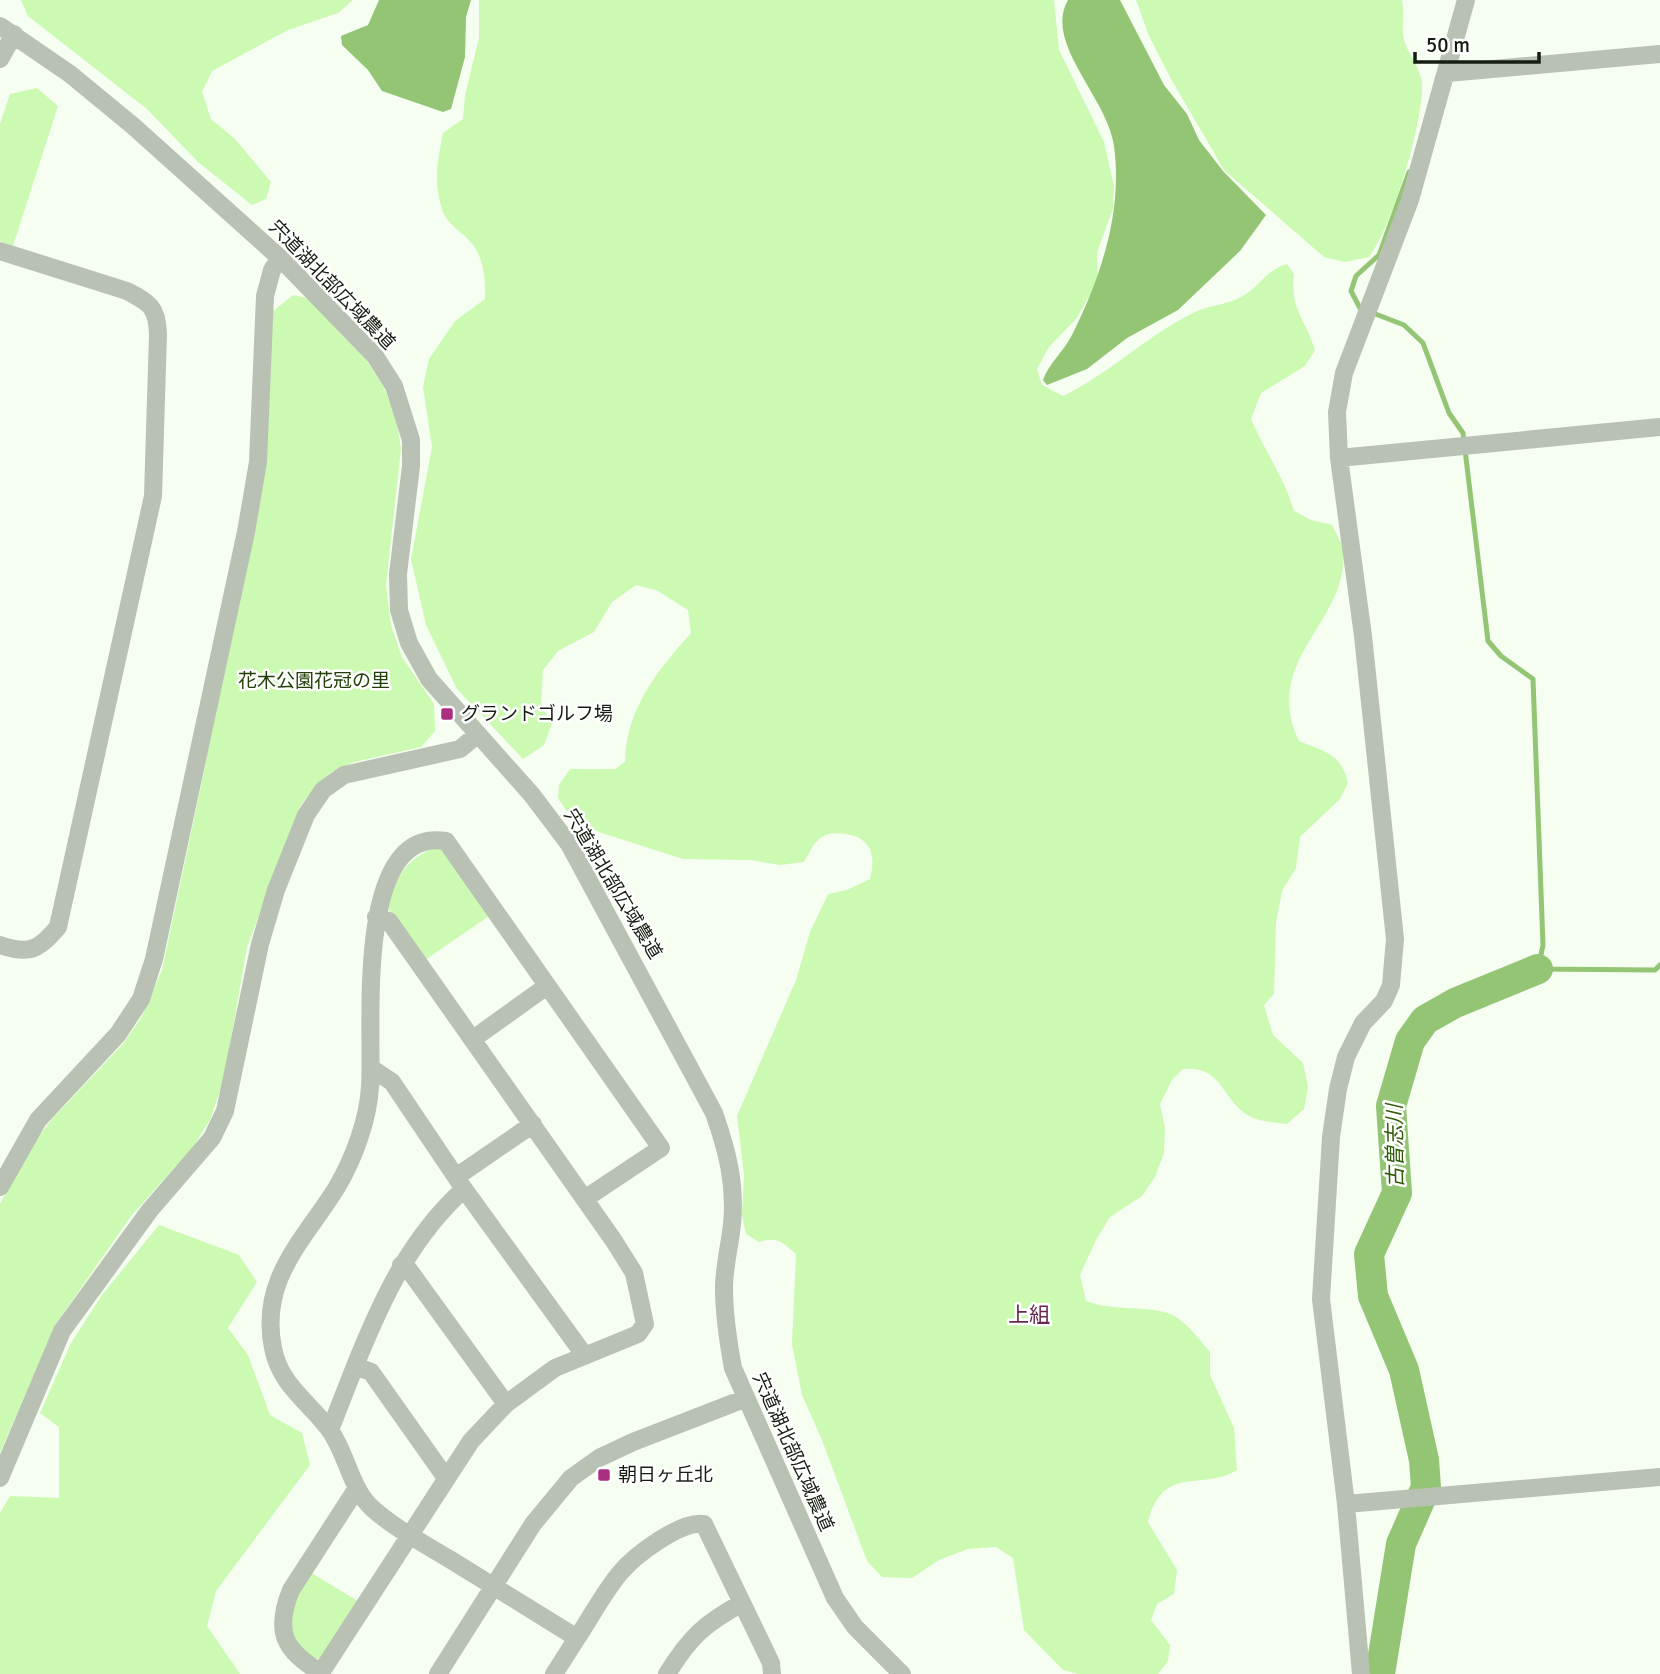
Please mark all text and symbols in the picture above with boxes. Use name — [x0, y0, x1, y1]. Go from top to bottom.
scale bar — [1415, 21, 1539, 65]
text: 50 m — [1426, 32, 1470, 58]
street label: 宍道湖北部広域農道 — [264, 215, 400, 355]
park label: 花木公園花冠の里 — [238, 669, 390, 693]
place label: グランドゴルフ場 — [461, 702, 613, 726]
marker: グランドゴルフ場 — [439, 706, 455, 722]
street label: 宍道湖北部広域農道 — [559, 805, 667, 963]
water label: 古曽志川 — [1381, 1102, 1409, 1188]
district label: 上組 — [1008, 1302, 1050, 1328]
street label: 宍道湖北部広域農道 — [747, 1369, 839, 1535]
place label: 朝日ヶ丘北 — [618, 1463, 713, 1487]
marker: 朝日ヶ丘北 — [596, 1467, 612, 1483]

